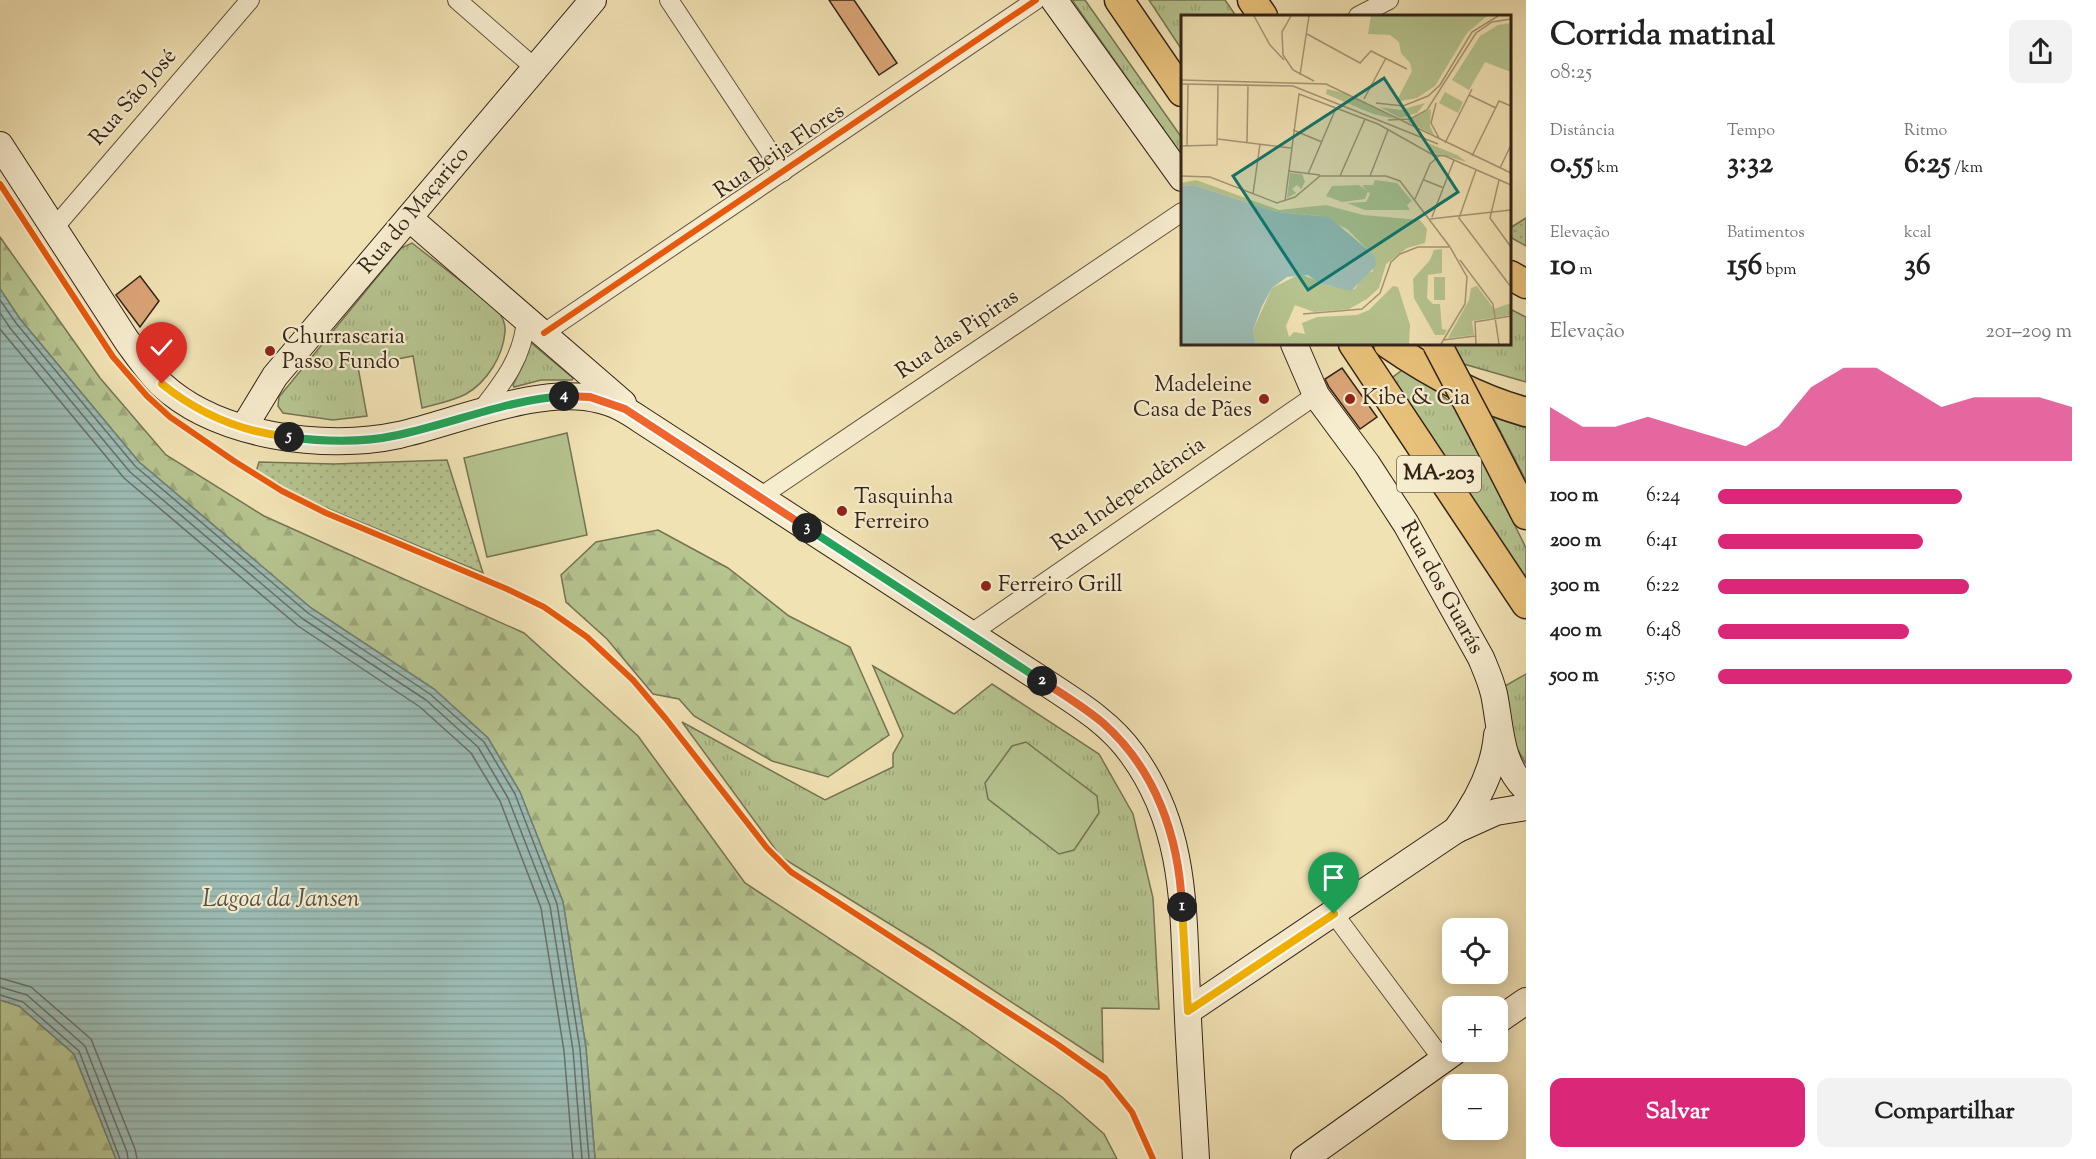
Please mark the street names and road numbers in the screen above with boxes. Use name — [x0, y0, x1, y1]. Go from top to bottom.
street label: Rua São José — [83, 42, 185, 154]
street label: Rua Beija Flores — [708, 96, 852, 208]
street label: Rua do Maçarico — [352, 140, 478, 282]
street label: Rua das Pipiras — [890, 282, 1026, 388]
street label: Rua Independência — [1045, 430, 1213, 560]
road number: MA-203 — [1397, 456, 1481, 492]
street label: Rua dos Guarás — [1391, 516, 1491, 660]

